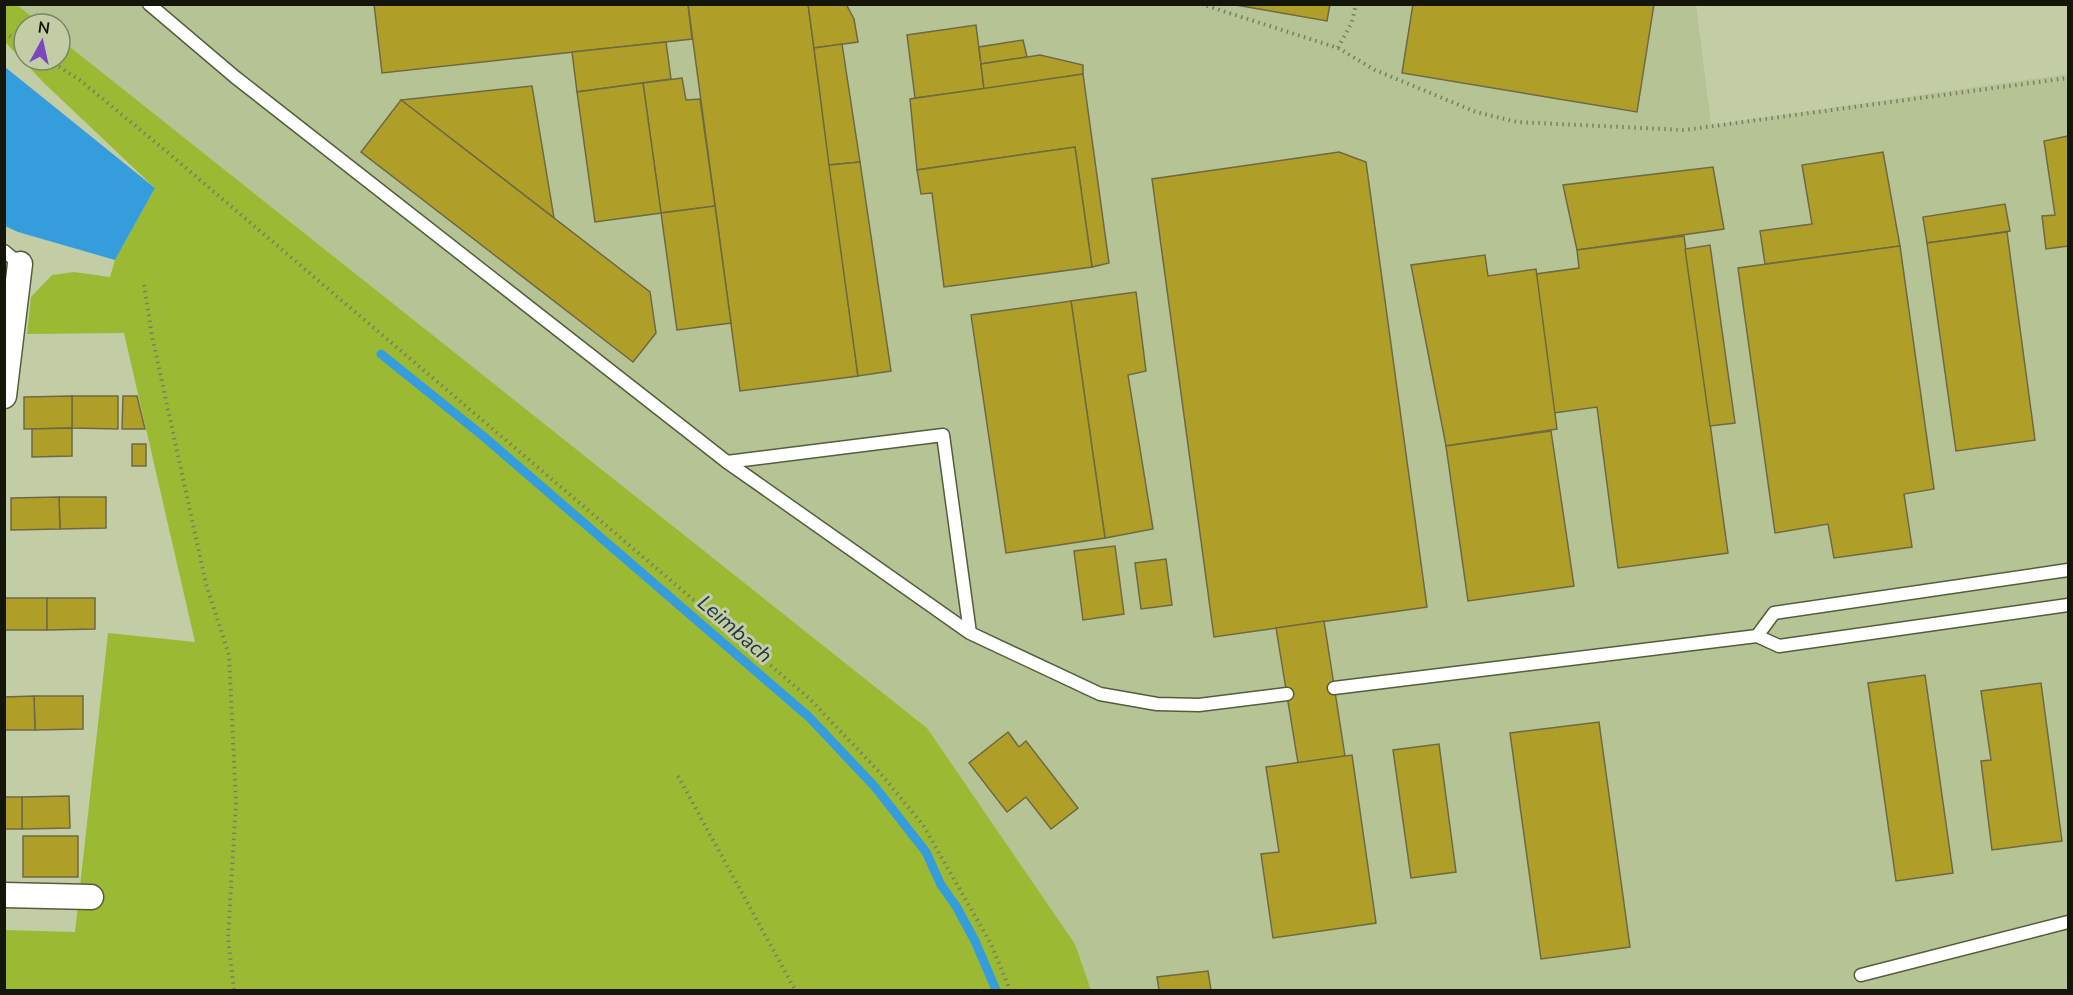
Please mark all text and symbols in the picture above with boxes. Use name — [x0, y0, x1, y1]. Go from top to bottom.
north arrow — [12, 12, 72, 72]
text: N — [36, 16, 51, 40]
water label: Leimbach — [692, 589, 778, 669]

